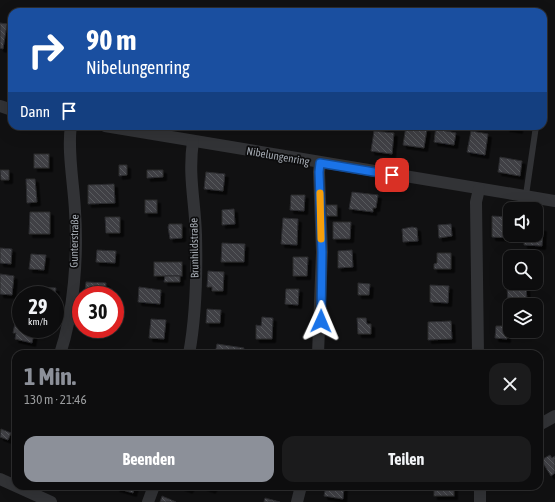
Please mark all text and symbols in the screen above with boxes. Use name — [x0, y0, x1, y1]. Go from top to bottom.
icon: right — [20, 24, 72, 76]
text: 90 m — [86, 24, 136, 56]
text: Nibelungenring — [86, 57, 190, 78]
icon: arrive — [58, 100, 80, 122]
text: Dann — [20, 103, 50, 120]
street label: Nibelungenring — [246, 145, 311, 167]
pin — [375, 158, 409, 192]
icon: arrive — [381, 164, 403, 186]
map controls — [503, 202, 543, 338]
button: sound — [503, 202, 543, 242]
street label: Gunterstraße — [68, 214, 80, 268]
street label: Brunhildstraße — [187, 218, 201, 278]
button: search — [503, 250, 543, 290]
speed limit sign: 30 — [72, 286, 124, 338]
text: 29 — [29, 295, 47, 318]
button: layers — [503, 298, 543, 338]
position arrow — [300, 300, 342, 342]
text: km/h — [28, 316, 48, 327]
text: 1 Min. — [24, 363, 76, 390]
button: close — [489, 363, 531, 405]
text: 130 m · 21:46 — [24, 392, 87, 407]
button: Beenden — [24, 436, 274, 482]
button: Teilen — [282, 436, 531, 482]

